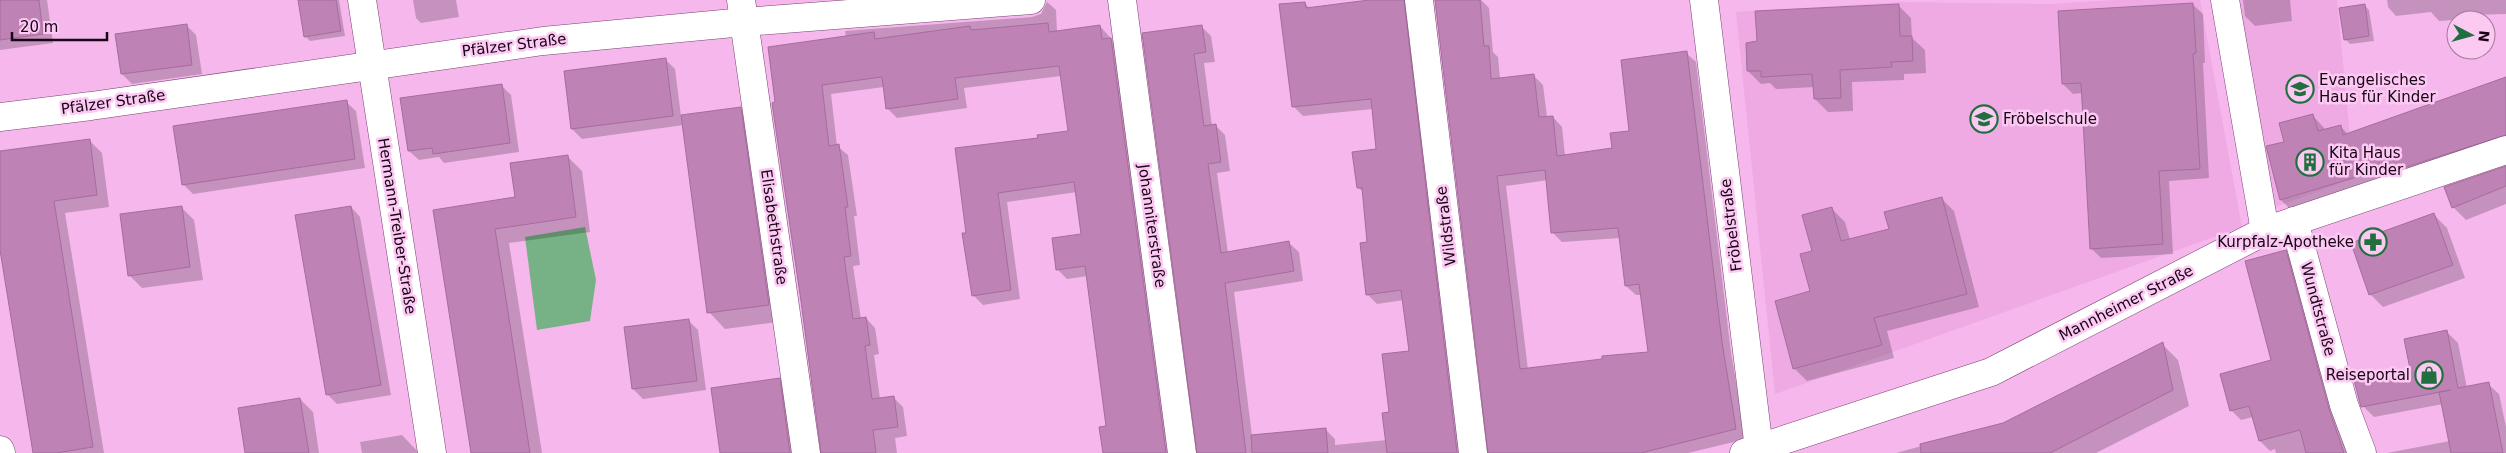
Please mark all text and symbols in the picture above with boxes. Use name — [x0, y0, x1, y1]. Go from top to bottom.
scale bar — [12, 10, 108, 42]
north arrow — [2446, 10, 2496, 60]
text: 20 m — [20, 18, 58, 36]
street label: Pfälzer Straße — [461, 30, 567, 60]
text: N — [2475, 30, 2492, 43]
place label: Evangelisches Haus für Kinder — [2319, 71, 2437, 106]
school or university icon: Evangelisches Haus für Kinder — [2285, 74, 2315, 104]
street label: Pfälzer Straße — [60, 86, 166, 118]
school or university icon: Fröbelschule — [1969, 104, 1999, 134]
place label: Fröbelschule — [2003, 110, 2097, 128]
street label: Hermann-Treiber-Straße — [374, 137, 420, 315]
place label: Kita Haus für Kinder — [2329, 144, 2404, 179]
building icon: Kita Haus für Kinder — [2295, 147, 2325, 177]
street label: Johanniterstraße — [1134, 162, 1170, 289]
street label: Elisabethstraße — [757, 168, 791, 286]
street label: Fröbelstraße — [1716, 178, 1746, 272]
street label: Wildstraße — [1432, 185, 1460, 267]
pharmacy icon: Kurpfalz-Apotheke — [2358, 227, 2388, 257]
place label: Kurpfalz-Apotheke — [2217, 233, 2354, 251]
street label: Wundtstraße — [2297, 260, 2339, 358]
street label: Mannheimer Straße — [2056, 261, 2196, 345]
shop icon: Reiseportal — [2414, 360, 2444, 390]
place label: Reiseportal — [2326, 366, 2410, 384]

